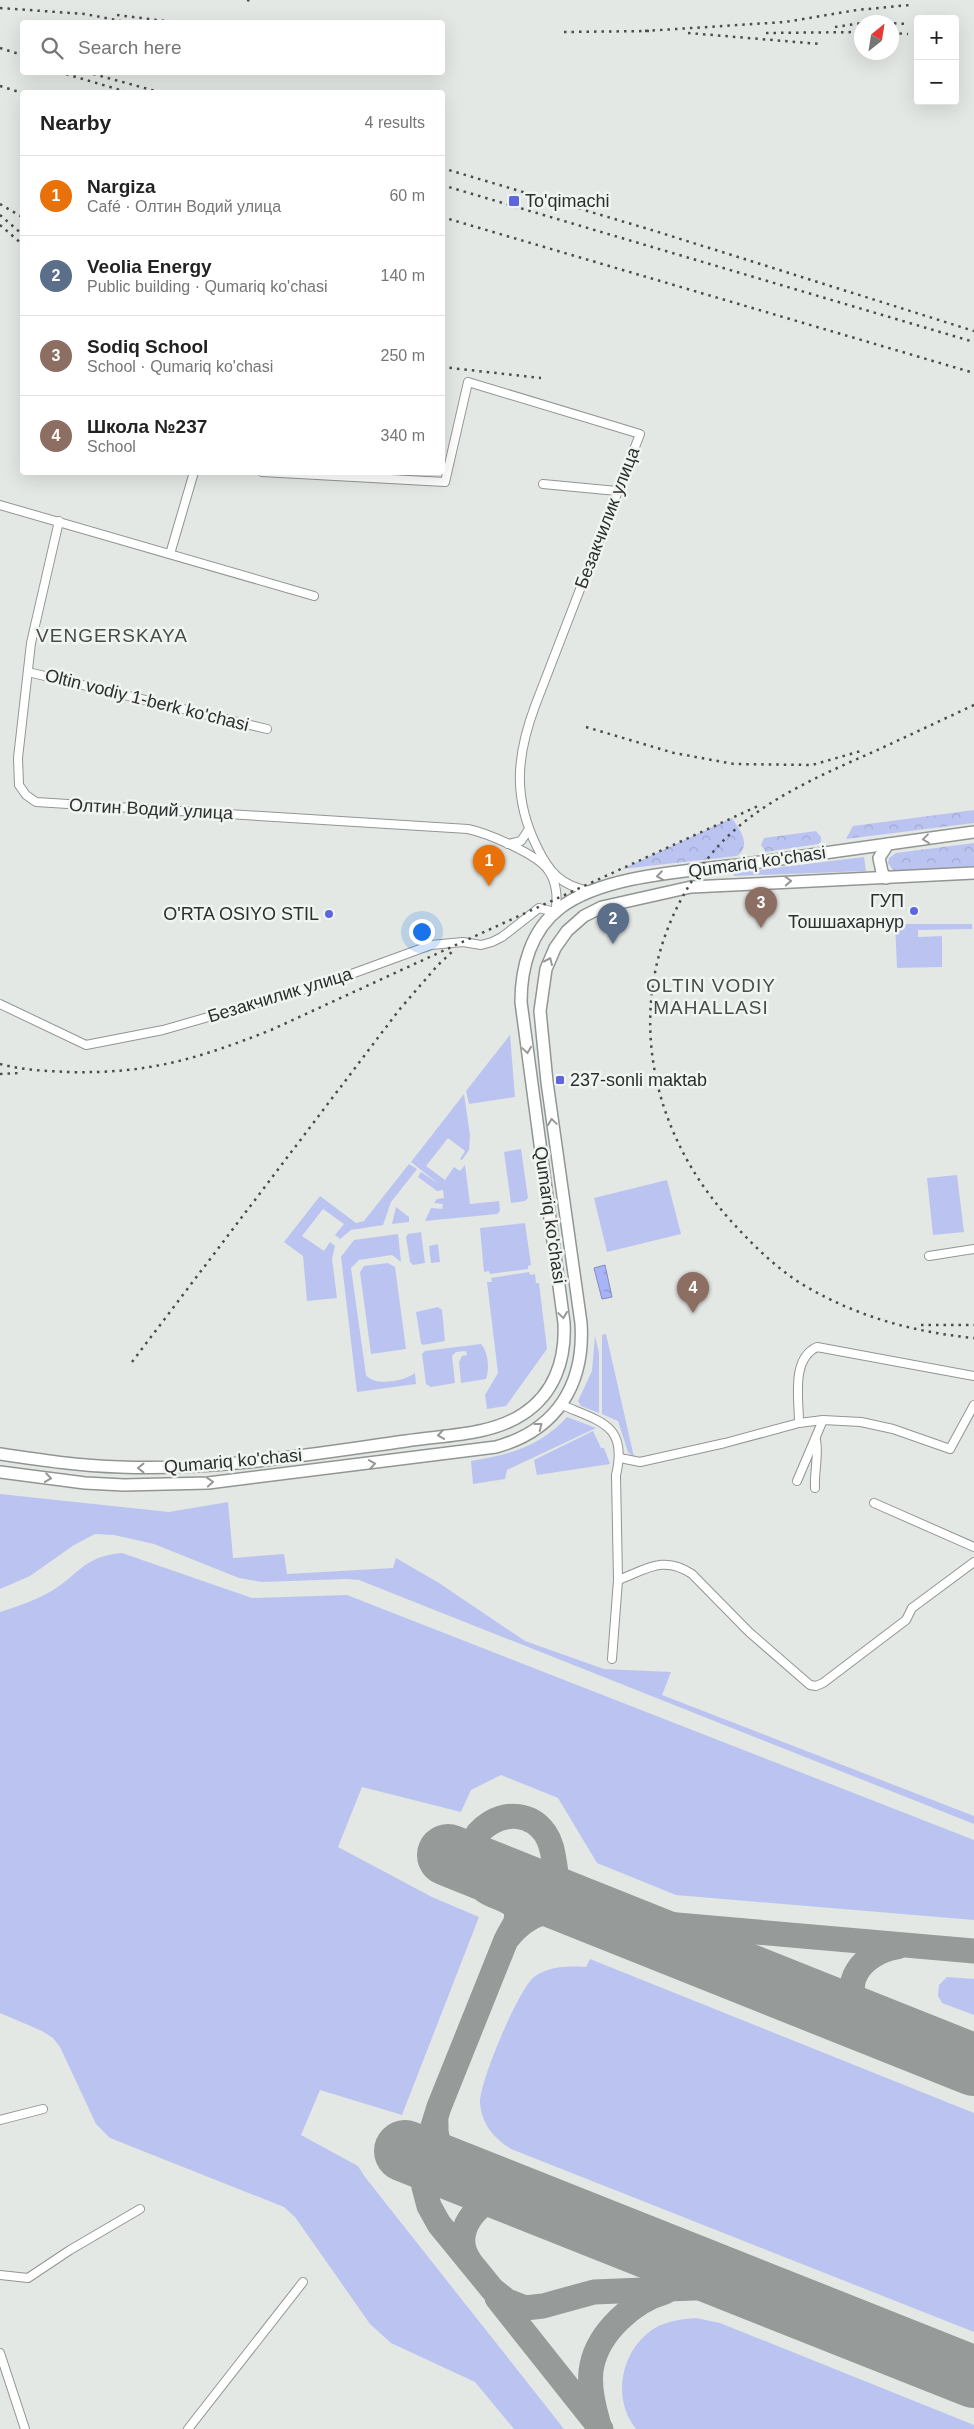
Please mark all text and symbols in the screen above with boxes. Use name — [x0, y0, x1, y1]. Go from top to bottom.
north arrow — [854, 15, 899, 60]
map controls — [914, 15, 959, 105]
button: + — [914, 15, 959, 60]
search box — [20, 20, 445, 75]
icon: search — [38, 34, 66, 62]
text: Search here — [78, 37, 182, 58]
button: − — [914, 60, 959, 105]
text: Nearby — [40, 111, 111, 134]
text: 4 results — [365, 114, 425, 131]
text: Nargiza — [87, 176, 156, 197]
text: 1 — [52, 187, 60, 204]
text: 60 m — [389, 187, 425, 204]
place label: To'qimachi — [525, 191, 609, 211]
marker: To'qimachi — [507, 194, 521, 208]
text: Café · Олтин Водий улица — [87, 198, 281, 215]
text: Veolia Energy — [87, 256, 212, 277]
text: 2 — [52, 267, 60, 284]
text: 140 m — [381, 267, 425, 284]
text: Public building · Qumariq ko'chasi — [87, 278, 328, 295]
text: Sodiq School — [87, 336, 208, 357]
text: 3 — [52, 347, 60, 364]
text: 250 m — [381, 347, 425, 364]
text: School · Qumariq ko'chasi — [87, 358, 273, 375]
text: Школа №237 — [87, 416, 207, 437]
text: 4 — [52, 427, 60, 444]
text: 340 m — [381, 427, 425, 444]
text: School — [87, 438, 136, 455]
street label: Безакчилик улица — [571, 444, 644, 592]
district label: VENGERSKAYA — [36, 625, 188, 646]
street label: Oltin vodiy 1-berk ko'chasi — [43, 665, 251, 735]
street label: Олтин Водий улица — [68, 795, 235, 823]
one-way arrow — [921, 833, 929, 844]
street label: Qumariq ko'chasi — [687, 842, 827, 882]
pin: 1 — [473, 845, 505, 886]
one-way arrow — [655, 870, 663, 881]
one-way arrow — [784, 876, 792, 887]
pin: 3 — [745, 887, 777, 928]
place label: ГУП Тошшахарнур — [788, 891, 904, 932]
pin: 2 — [597, 903, 629, 944]
place label: O'RTA OSIYO STIL — [163, 904, 319, 924]
marker: ГУП Тошшахарнур — [908, 905, 920, 917]
marker: O'RTA OSIYO STIL — [323, 908, 335, 920]
your location — [409, 919, 435, 945]
one-way arrow — [542, 957, 553, 966]
street label: Безакчилик улица — [205, 963, 356, 1026]
district label: OLTIN VODIY MAHALLASI — [646, 975, 776, 1018]
one-way arrow — [521, 1047, 532, 1055]
place label: 237-sonli maktab — [570, 1070, 707, 1090]
marker: 237-sonli maktab — [554, 1074, 566, 1086]
one-way arrow — [548, 1117, 558, 1126]
street label: Qumariq ko'chasi — [530, 1145, 570, 1285]
pin: 4 — [677, 1272, 709, 1313]
one-way arrow — [557, 1312, 568, 1320]
one-way arrow — [533, 1423, 542, 1431]
one-way arrow — [437, 1430, 446, 1440]
street label: Qumariq ko'chasi — [163, 1445, 303, 1477]
one-way arrow — [368, 1459, 376, 1470]
one-way arrow — [137, 1462, 145, 1473]
one-way arrow — [45, 1472, 53, 1483]
one-way arrow — [207, 1477, 215, 1488]

